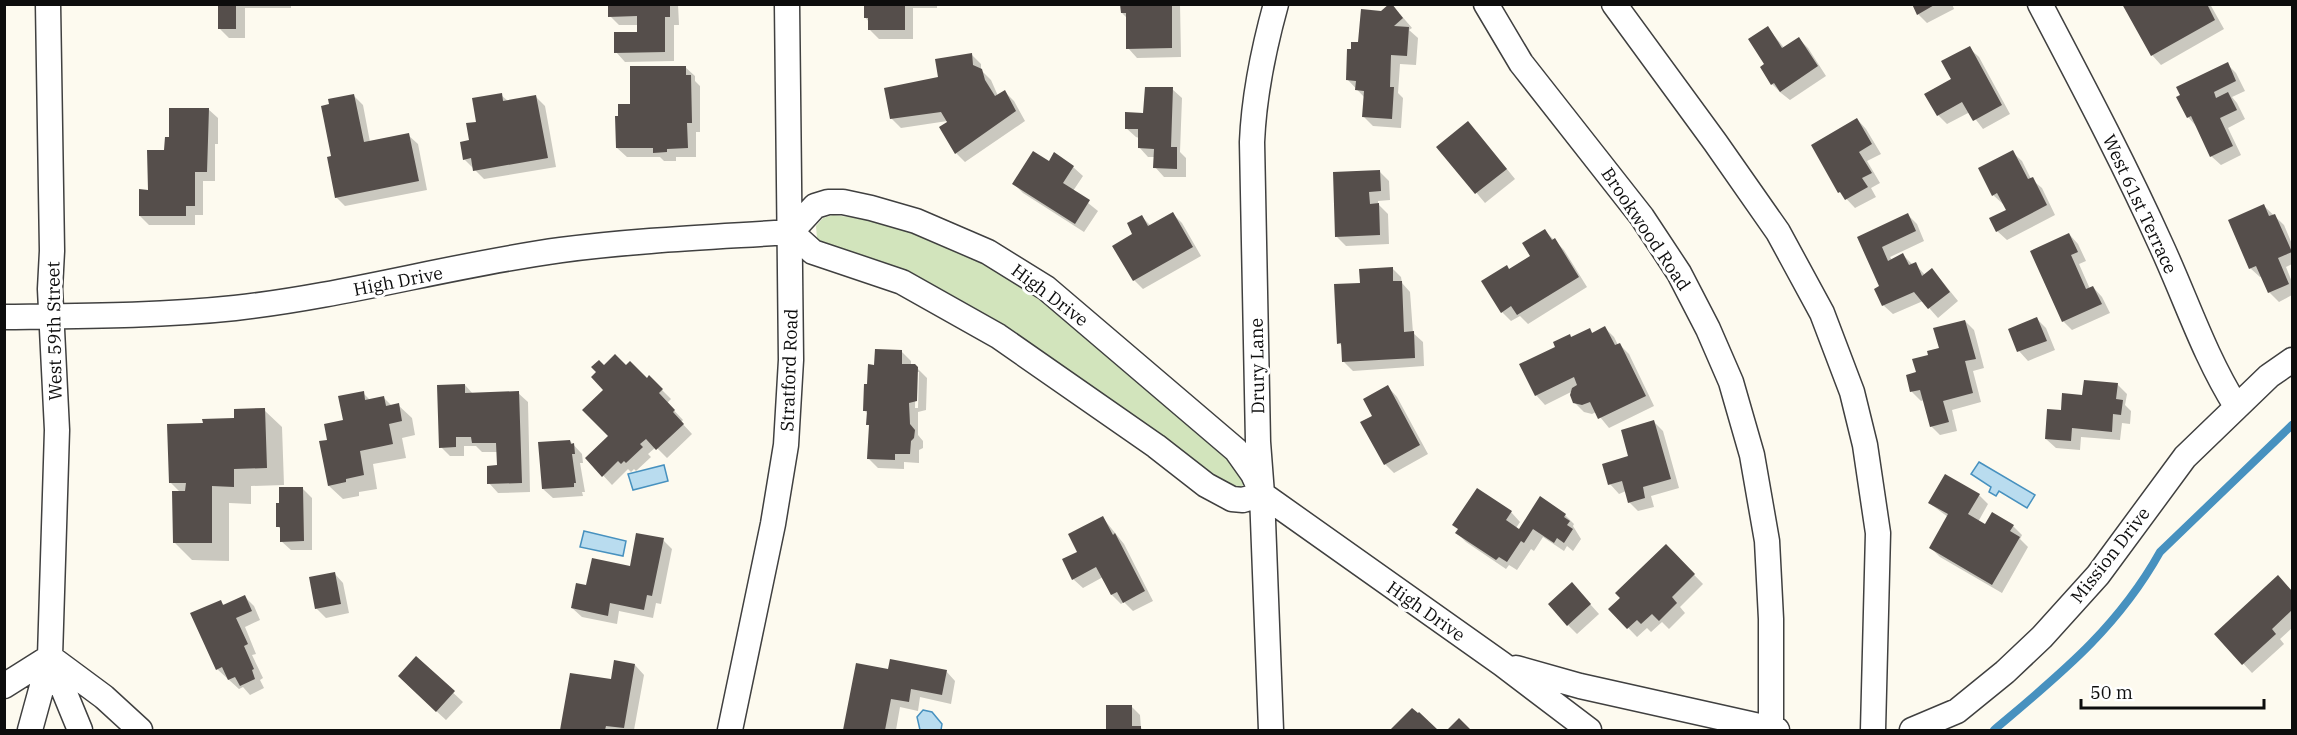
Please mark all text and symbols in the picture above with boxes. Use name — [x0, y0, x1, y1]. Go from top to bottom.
street label: West 61st Terrace — [2098, 131, 2182, 277]
street label: Brookwood Road — [1596, 163, 1696, 295]
street label: High Drive — [1007, 259, 1093, 331]
street label: West 59th Street — [41, 261, 67, 401]
street label: High Drive — [351, 261, 445, 301]
street label: Stratford Road — [775, 308, 803, 432]
street label: Drury Lane — [1245, 318, 1269, 414]
street label: Mission Drive — [2065, 502, 2155, 608]
street label: High Drive — [1382, 576, 1470, 646]
scale bar — [2081, 672, 2264, 710]
text: 50 m — [2090, 681, 2133, 704]

